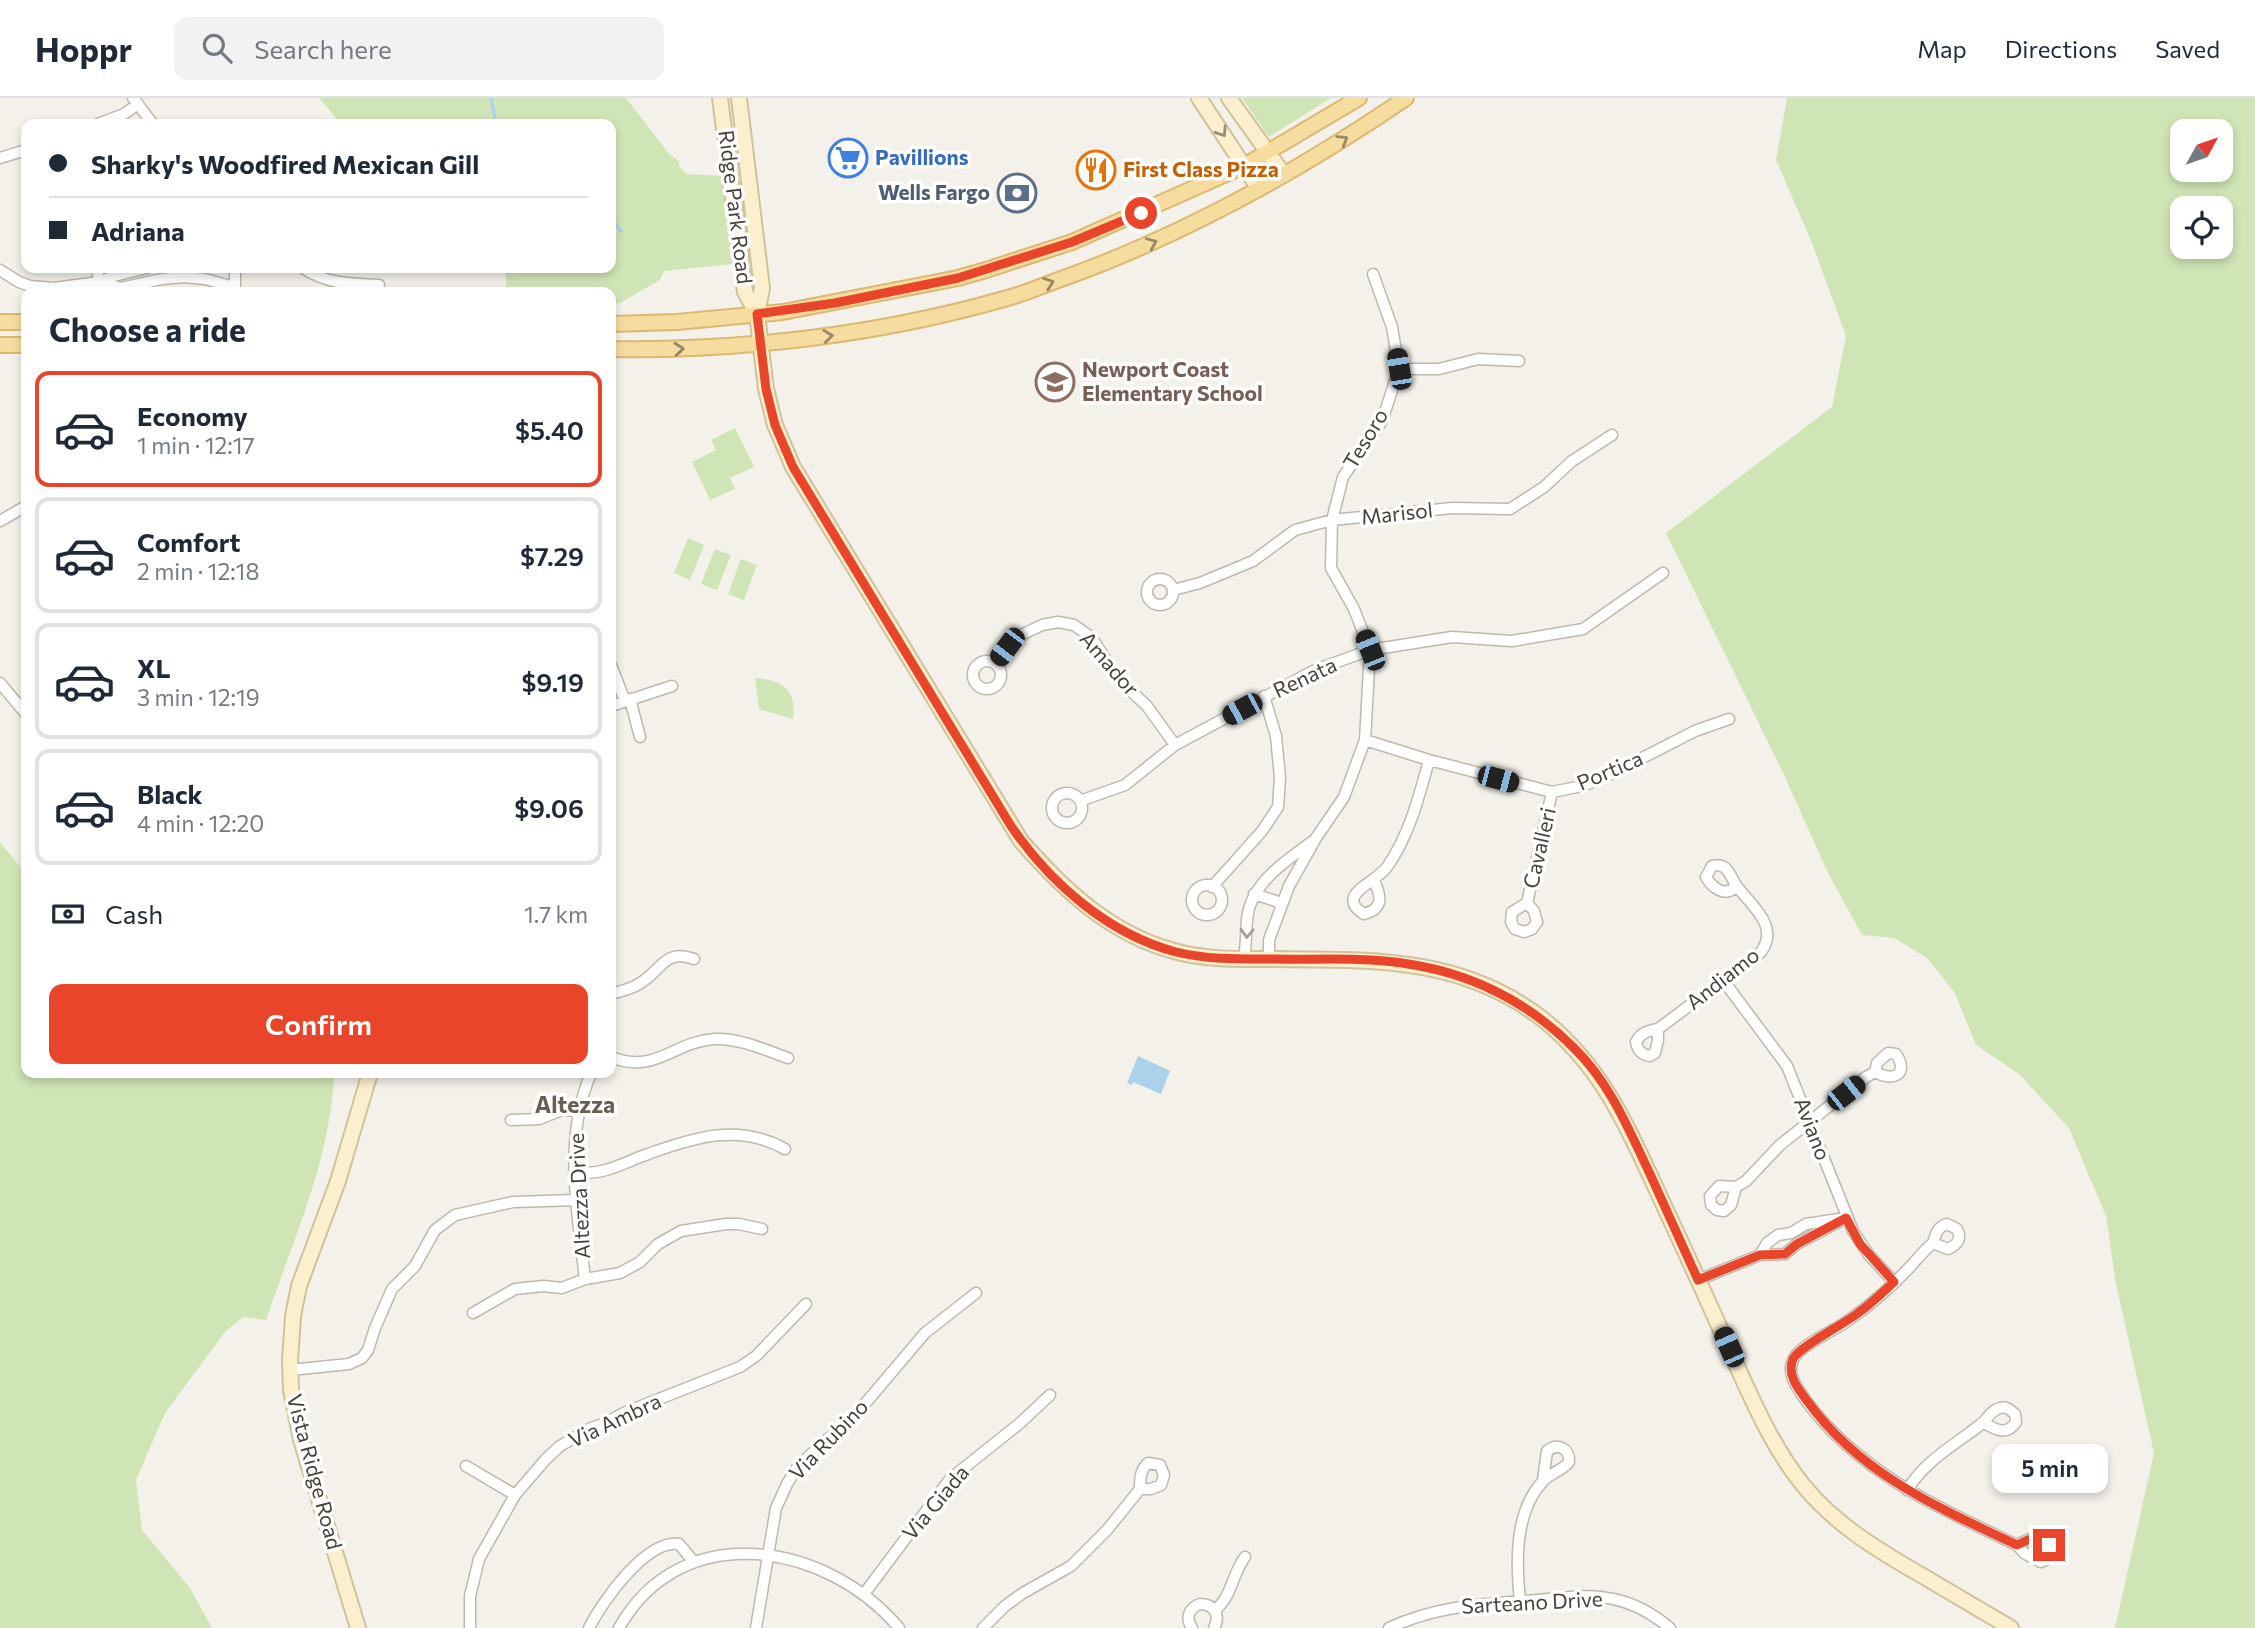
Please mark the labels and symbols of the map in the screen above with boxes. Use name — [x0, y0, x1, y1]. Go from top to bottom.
north arrow — [2170, 119, 2233, 182]
one-way arrow — [1213, 124, 1226, 137]
street label: Ridge Park Road — [715, 128, 758, 285]
one-way arrow — [1335, 136, 1348, 149]
supermarket icon: Pavillions — [827, 137, 869, 179]
place label: Pavillions — [875, 144, 969, 169]
restaurant icon: First Class Pizza — [1075, 149, 1117, 191]
place label: First Class Pizza — [1123, 156, 1279, 181]
bank icon: Wells Fargo — [996, 172, 1038, 214]
place label: Wells Fargo — [878, 179, 990, 204]
route start — [1125, 197, 1157, 229]
one-way arrow — [1145, 237, 1157, 251]
one-way arrow — [1042, 278, 1054, 292]
one-way arrow — [822, 328, 834, 343]
one-way arrow — [674, 342, 685, 357]
car — [1386, 347, 1413, 391]
place label: Newport Coast Elementary School — [1082, 356, 1263, 405]
school or university icon: Newport Coast Elementary School — [1034, 361, 1076, 403]
street label: Tesoro — [1337, 404, 1392, 473]
street label: Marisol — [1360, 496, 1434, 529]
car — [986, 624, 1029, 670]
street label: Amador — [1075, 626, 1145, 700]
car — [1353, 627, 1388, 673]
street label: Renata — [1269, 651, 1340, 702]
car — [1219, 690, 1266, 728]
street label: Portica — [1573, 745, 1646, 795]
car — [1475, 763, 1522, 795]
street label: Cavalleri — [1517, 805, 1560, 891]
one-way arrow — [1239, 928, 1254, 939]
street label: Andiamo — [1681, 942, 1764, 1014]
car — [1823, 1072, 1870, 1114]
district label: Altezza — [535, 1090, 615, 1118]
street label: Aviano — [1790, 1093, 1837, 1163]
street label: Altezza Drive — [563, 1133, 594, 1260]
car — [1711, 1324, 1748, 1370]
street label: Via Ambra — [564, 1387, 665, 1452]
street label: Vista Ridge Road — [283, 1391, 348, 1552]
street label: Via Rubino — [783, 1393, 873, 1485]
callout: 5 min — [1991, 1444, 2107, 1492]
street label: Via Giada — [896, 1460, 973, 1544]
route end — [2033, 1529, 2065, 1561]
street label: Sarteano Drive — [1461, 1585, 1603, 1618]

